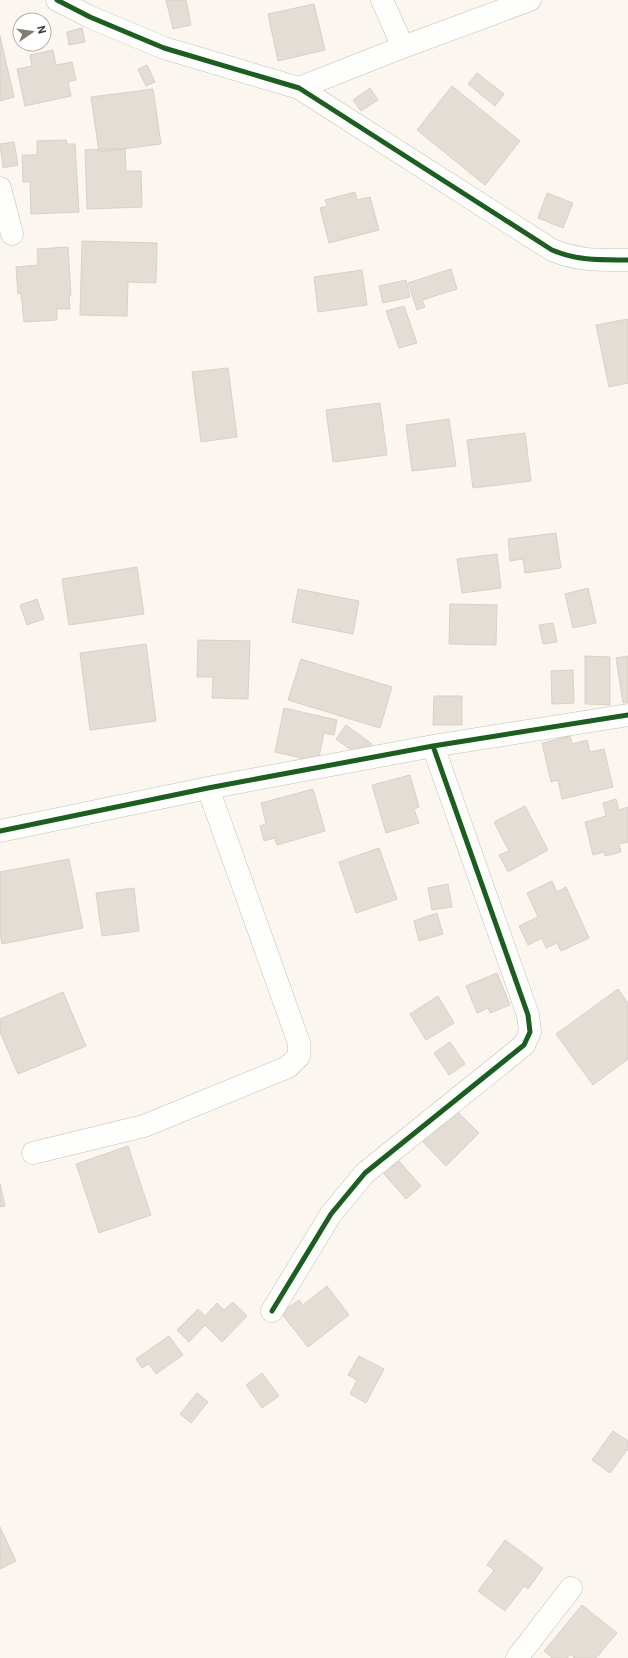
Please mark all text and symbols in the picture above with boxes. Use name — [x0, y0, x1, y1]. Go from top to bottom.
north arrow — [12, 12, 52, 52]
text: N — [34, 25, 49, 35]

